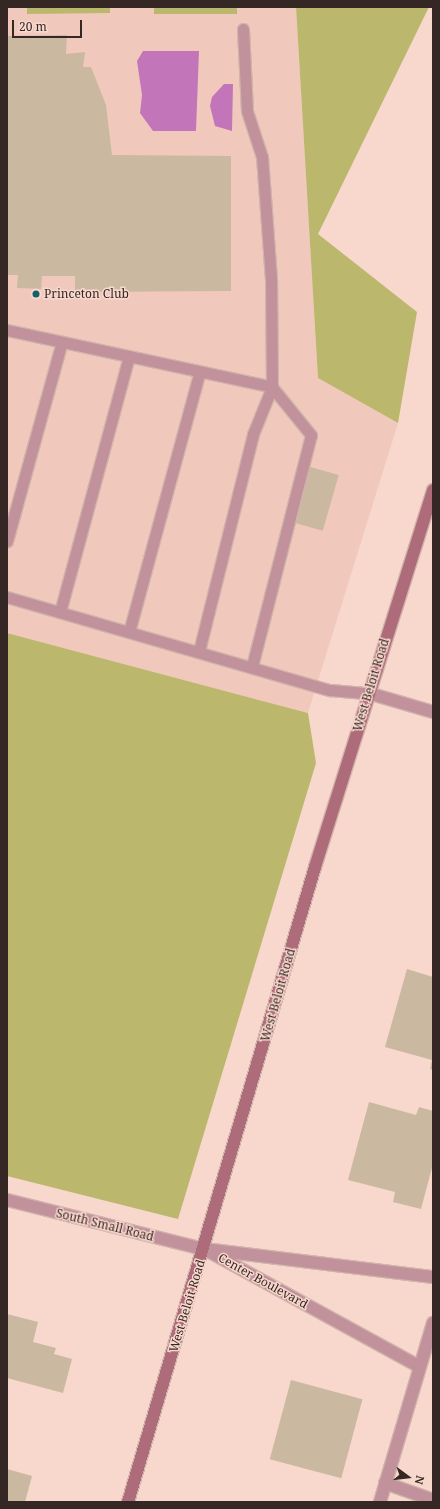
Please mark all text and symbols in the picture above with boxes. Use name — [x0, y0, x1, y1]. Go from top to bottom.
scale bar — [14, 12, 84, 38]
text: 20 m — [19, 18, 47, 35]
place label: Princeton Club — [44, 287, 129, 301]
marker: Princeton Club — [31, 289, 41, 299]
street label: West Beloit Road — [350, 637, 392, 733]
street label: West Beloit Road — [258, 947, 298, 1043]
street label: South Small Road — [55, 1206, 155, 1244]
street label: Center Boulevard — [216, 1250, 310, 1312]
street label: West Beloit Road — [166, 1258, 208, 1354]
north arrow — [388, 1457, 428, 1497]
text: N — [412, 1474, 428, 1486]

